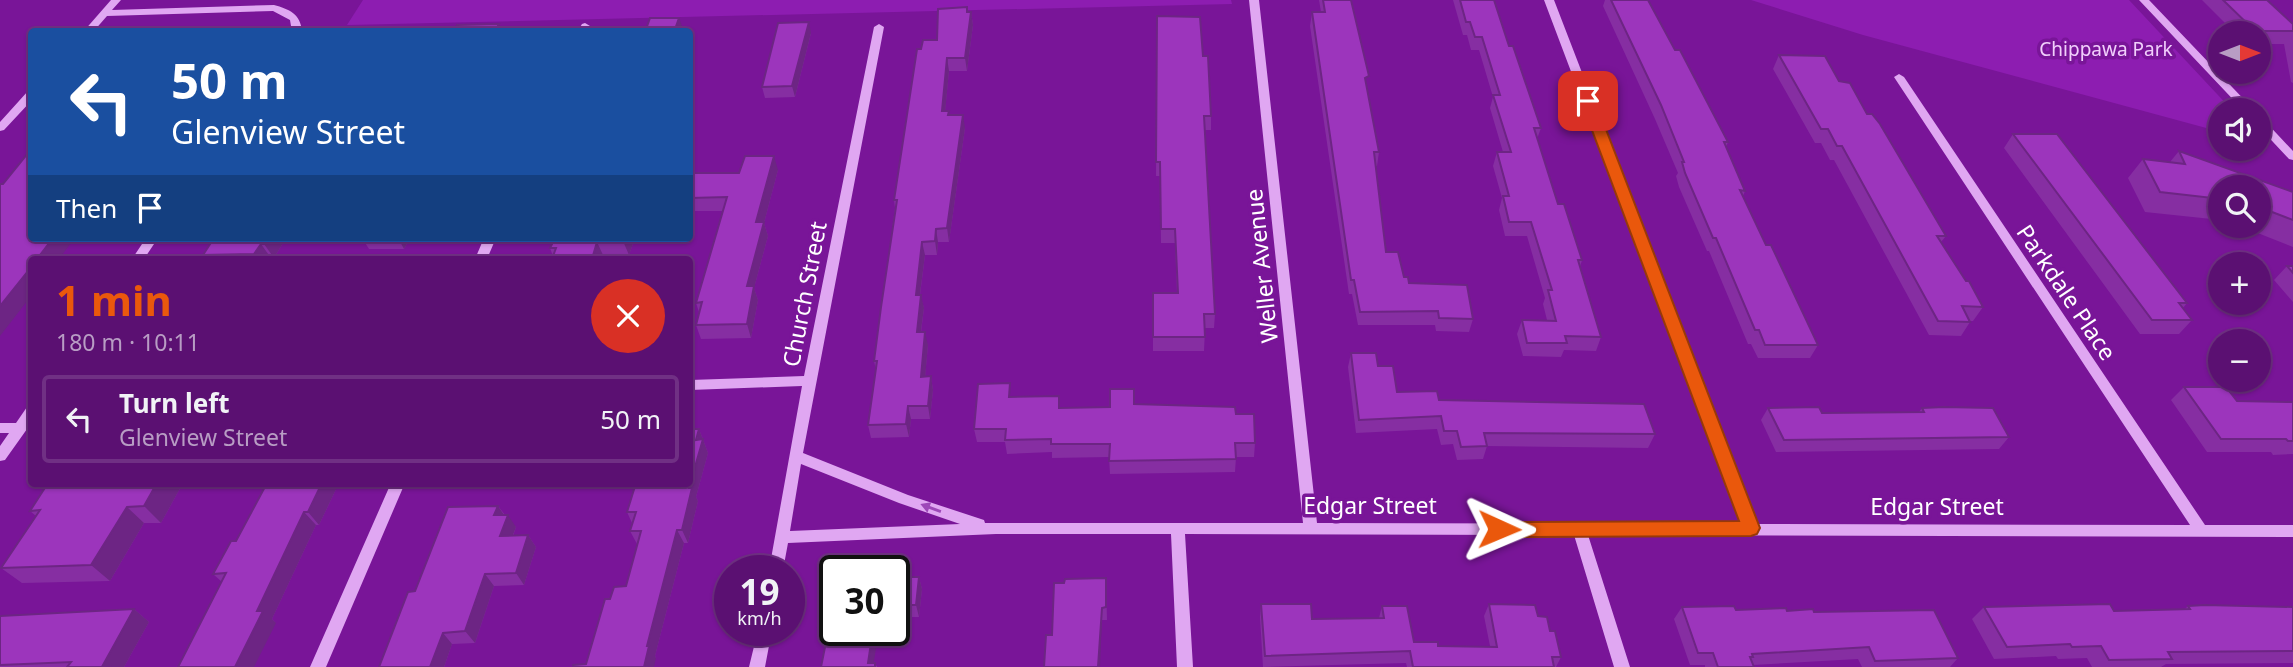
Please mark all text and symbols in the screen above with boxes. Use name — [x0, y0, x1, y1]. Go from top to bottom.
north arrow — [2208, 21, 2272, 84]
map controls — [2208, 21, 2271, 392]
park label: Chippawa Park — [2039, 36, 2173, 62]
text: 50 m — [171, 47, 288, 113]
icon: left — [56, 56, 147, 147]
pin — [1558, 71, 1618, 131]
icon: arrive — [1569, 82, 1607, 120]
button: sound — [2208, 98, 2271, 161]
text: Glenview Street — [171, 110, 405, 153]
button: search — [2208, 175, 2271, 238]
street label: Weller Avenue — [1237, 187, 1285, 345]
icon: arrive — [131, 189, 169, 227]
text: Then — [56, 190, 117, 226]
street label: Parkdale Place — [2010, 218, 2124, 366]
street label: Church Street — [774, 219, 834, 369]
button: + — [2208, 252, 2271, 315]
text: 1 min — [56, 271, 172, 328]
button: close — [591, 279, 665, 353]
text: 180 m · 10:11 — [56, 326, 200, 358]
button: − — [2208, 329, 2271, 392]
text: Turn left — [119, 385, 230, 421]
icon: left — [60, 400, 98, 438]
text: 50 m — [600, 401, 661, 437]
text: Glenview Street — [119, 421, 287, 453]
street label: Edgar Street — [1303, 489, 1437, 521]
street label: Edgar Street — [1870, 490, 2004, 522]
position arrow — [1462, 492, 1536, 566]
one-way arrow — [920, 503, 941, 514]
speed limit sign: 30 — [819, 555, 910, 646]
text: 19 — [739, 568, 780, 615]
text: km/h — [737, 606, 782, 630]

